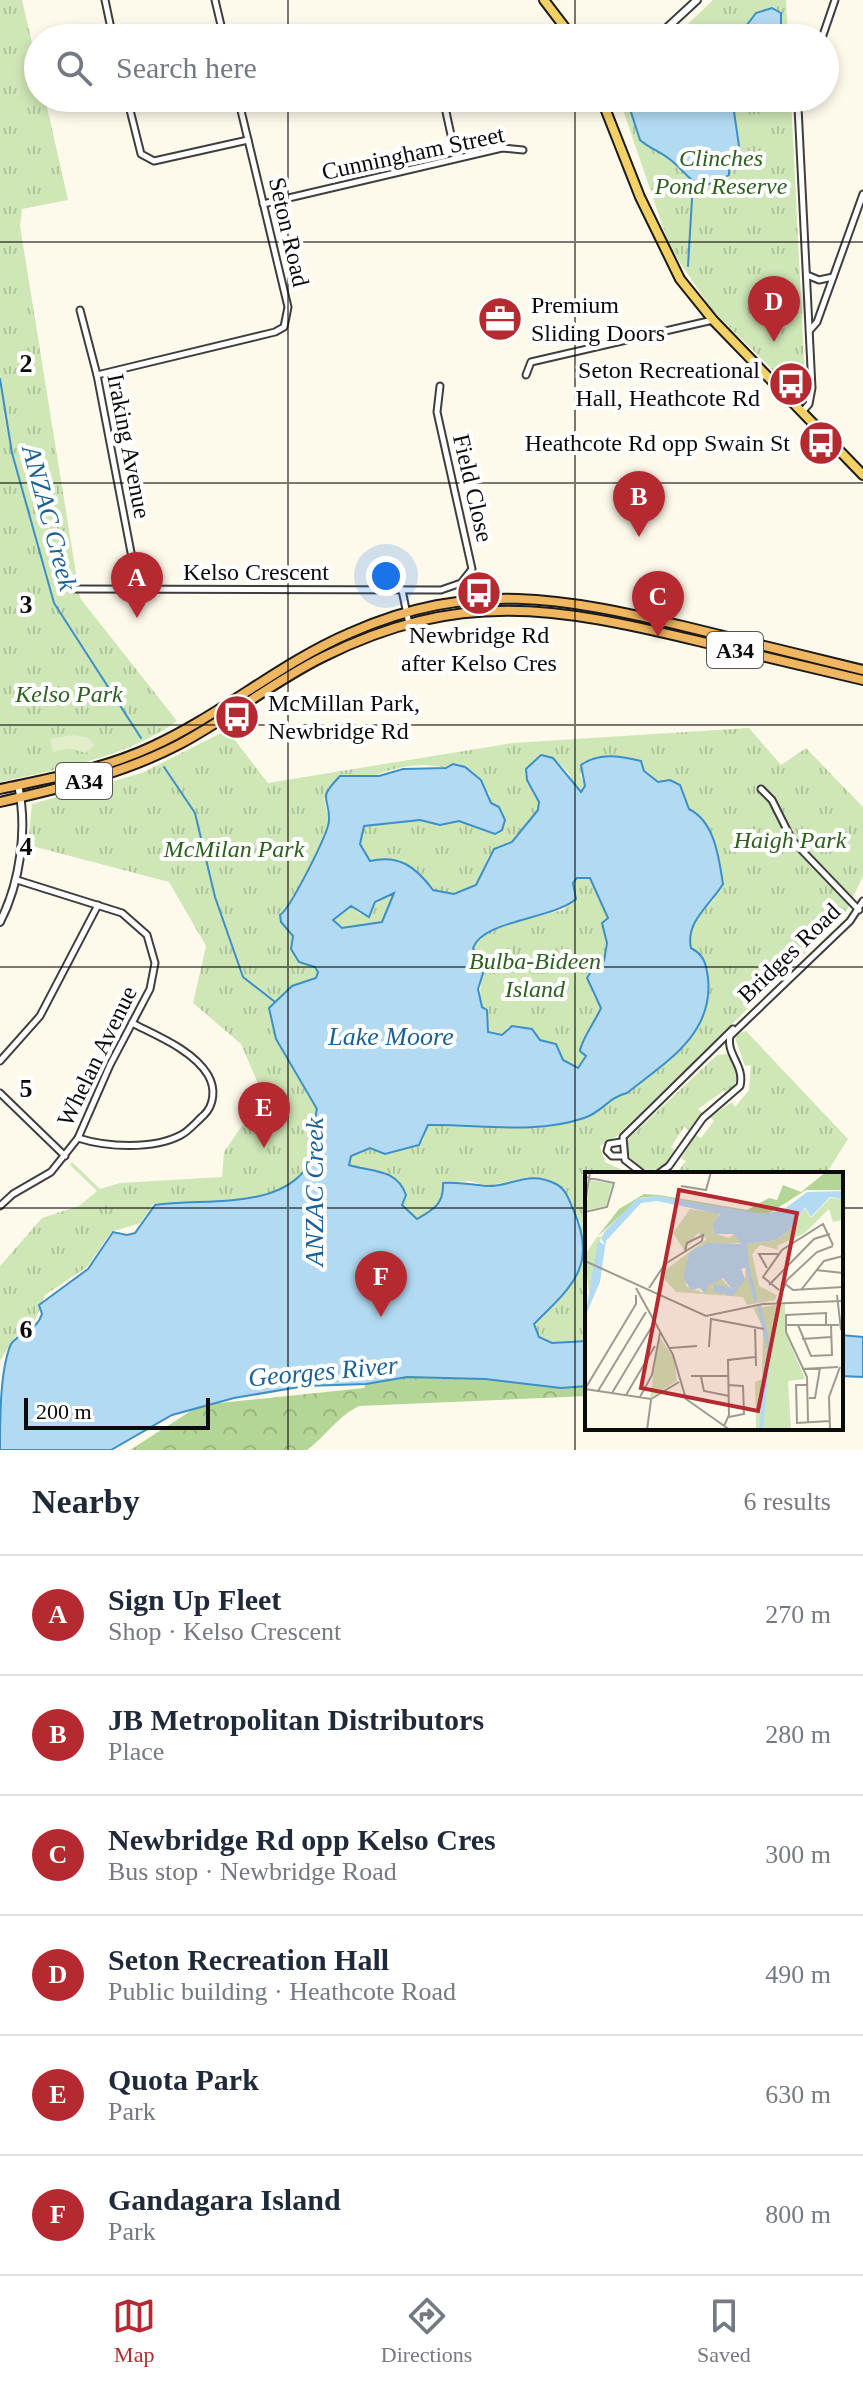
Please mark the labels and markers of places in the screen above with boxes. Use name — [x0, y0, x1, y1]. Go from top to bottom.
pin: D — [748, 276, 800, 342]
place label: Premium Sliding Doors — [531, 292, 665, 346]
office icon: Premium Sliding Doors — [476, 295, 524, 343]
place label: Seton Recreational Hall, Heathcote Rd — [575, 357, 760, 411]
bus stop icon: Seton Recreational Hall, Heathcote Rd — [767, 360, 815, 408]
bus stop icon: Heathcote Rd opp Swain St — [797, 419, 845, 467]
place label: Heathcote Rd opp Swain St — [525, 430, 790, 456]
pin: B — [613, 471, 665, 537]
pin: A — [111, 552, 163, 618]
bus stop icon: Newbridge Rd after Kelso Cres — [455, 569, 503, 617]
pin: C — [632, 571, 684, 637]
place label: Newbridge Rd after Kelso Cres — [401, 622, 557, 676]
place label: McMillan Park, Newbridge Rd — [268, 690, 420, 744]
bus stop icon: McMillan Park, Newbridge Rd — [213, 693, 261, 741]
pin: E — [238, 1082, 290, 1148]
pin: F — [355, 1251, 407, 1317]

